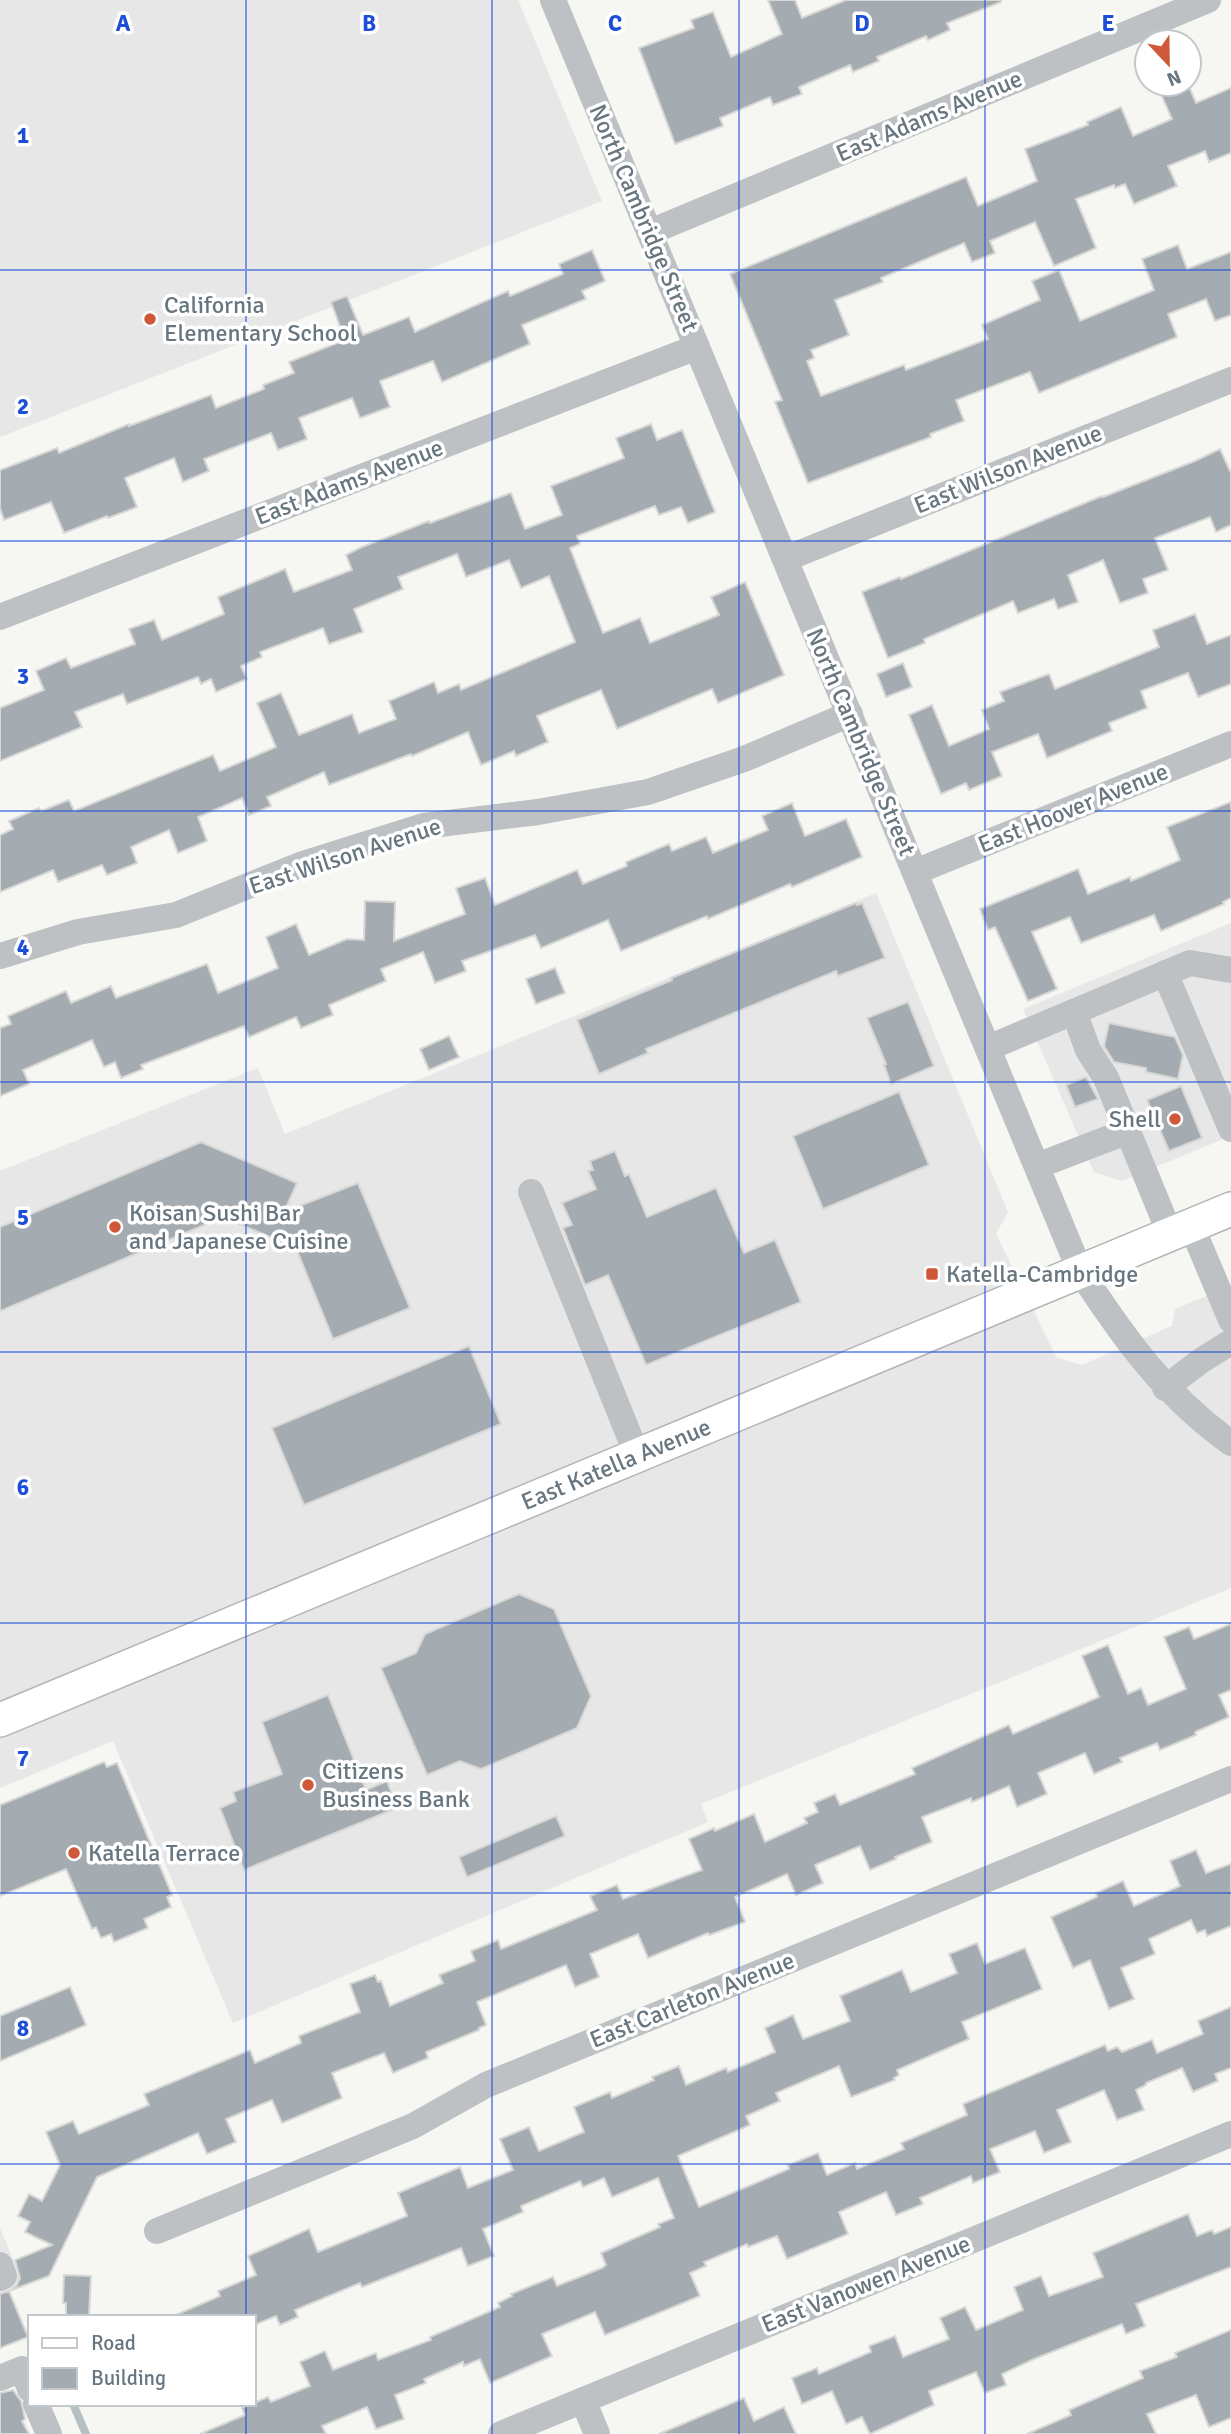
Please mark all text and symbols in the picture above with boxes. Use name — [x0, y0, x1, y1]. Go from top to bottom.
text: A — [116, 9, 131, 38]
text: B — [362, 9, 376, 38]
text: C — [608, 9, 622, 38]
text: D — [854, 9, 870, 38]
text: E — [1101, 9, 1115, 38]
north arrow — [1133, 28, 1203, 98]
street label: East Adams Avenue — [831, 63, 1027, 169]
text: N — [1163, 64, 1185, 91]
street label: North Cambridge Street — [582, 100, 706, 336]
text: 1 — [17, 121, 29, 150]
place label: California Elementary School — [164, 290, 357, 348]
marker: California Elementary School — [142, 311, 158, 327]
text: 2 — [17, 392, 29, 421]
street label: East Wilson Avenue — [910, 418, 1106, 520]
street label: East Adams Avenue — [251, 432, 447, 532]
street label: North Cambridge Street — [799, 624, 923, 860]
text: 3 — [17, 662, 29, 691]
street label: East Hoover Avenue — [974, 756, 1172, 860]
street label: East Wilson Avenue — [245, 811, 445, 901]
text: 4 — [17, 933, 29, 962]
place label: Shell — [1109, 1104, 1161, 1134]
marker: Shell — [1167, 1111, 1183, 1127]
place label: Koisan Sushi Bar and Japanese Cuisine — [129, 1198, 348, 1256]
text: 5 — [17, 1203, 29, 1232]
marker: Koisan Sushi Bar and Japanese Cuisine — [107, 1219, 123, 1235]
place label: Katella-Cambridge — [946, 1259, 1138, 1289]
marker: Katella-Cambridge — [924, 1266, 940, 1282]
street label: East Katella Avenue — [517, 1412, 715, 1517]
text: 6 — [17, 1473, 29, 1502]
text: 7 — [17, 1744, 29, 1773]
place label: Citizens Business Bank — [322, 1756, 470, 1814]
marker: Citizens Business Bank — [300, 1777, 316, 1793]
place label: Katella Terrace — [88, 1838, 240, 1868]
marker: Katella Terrace — [66, 1845, 82, 1861]
street label: East Carleton Avenue — [585, 1945, 799, 2055]
text: 8 — [17, 2014, 29, 2043]
street label: East Vanowen Avenue — [757, 2228, 975, 2340]
legend — [28, 2315, 256, 2406]
text: Road — [91, 2330, 136, 2356]
text: Building — [91, 2365, 166, 2391]

